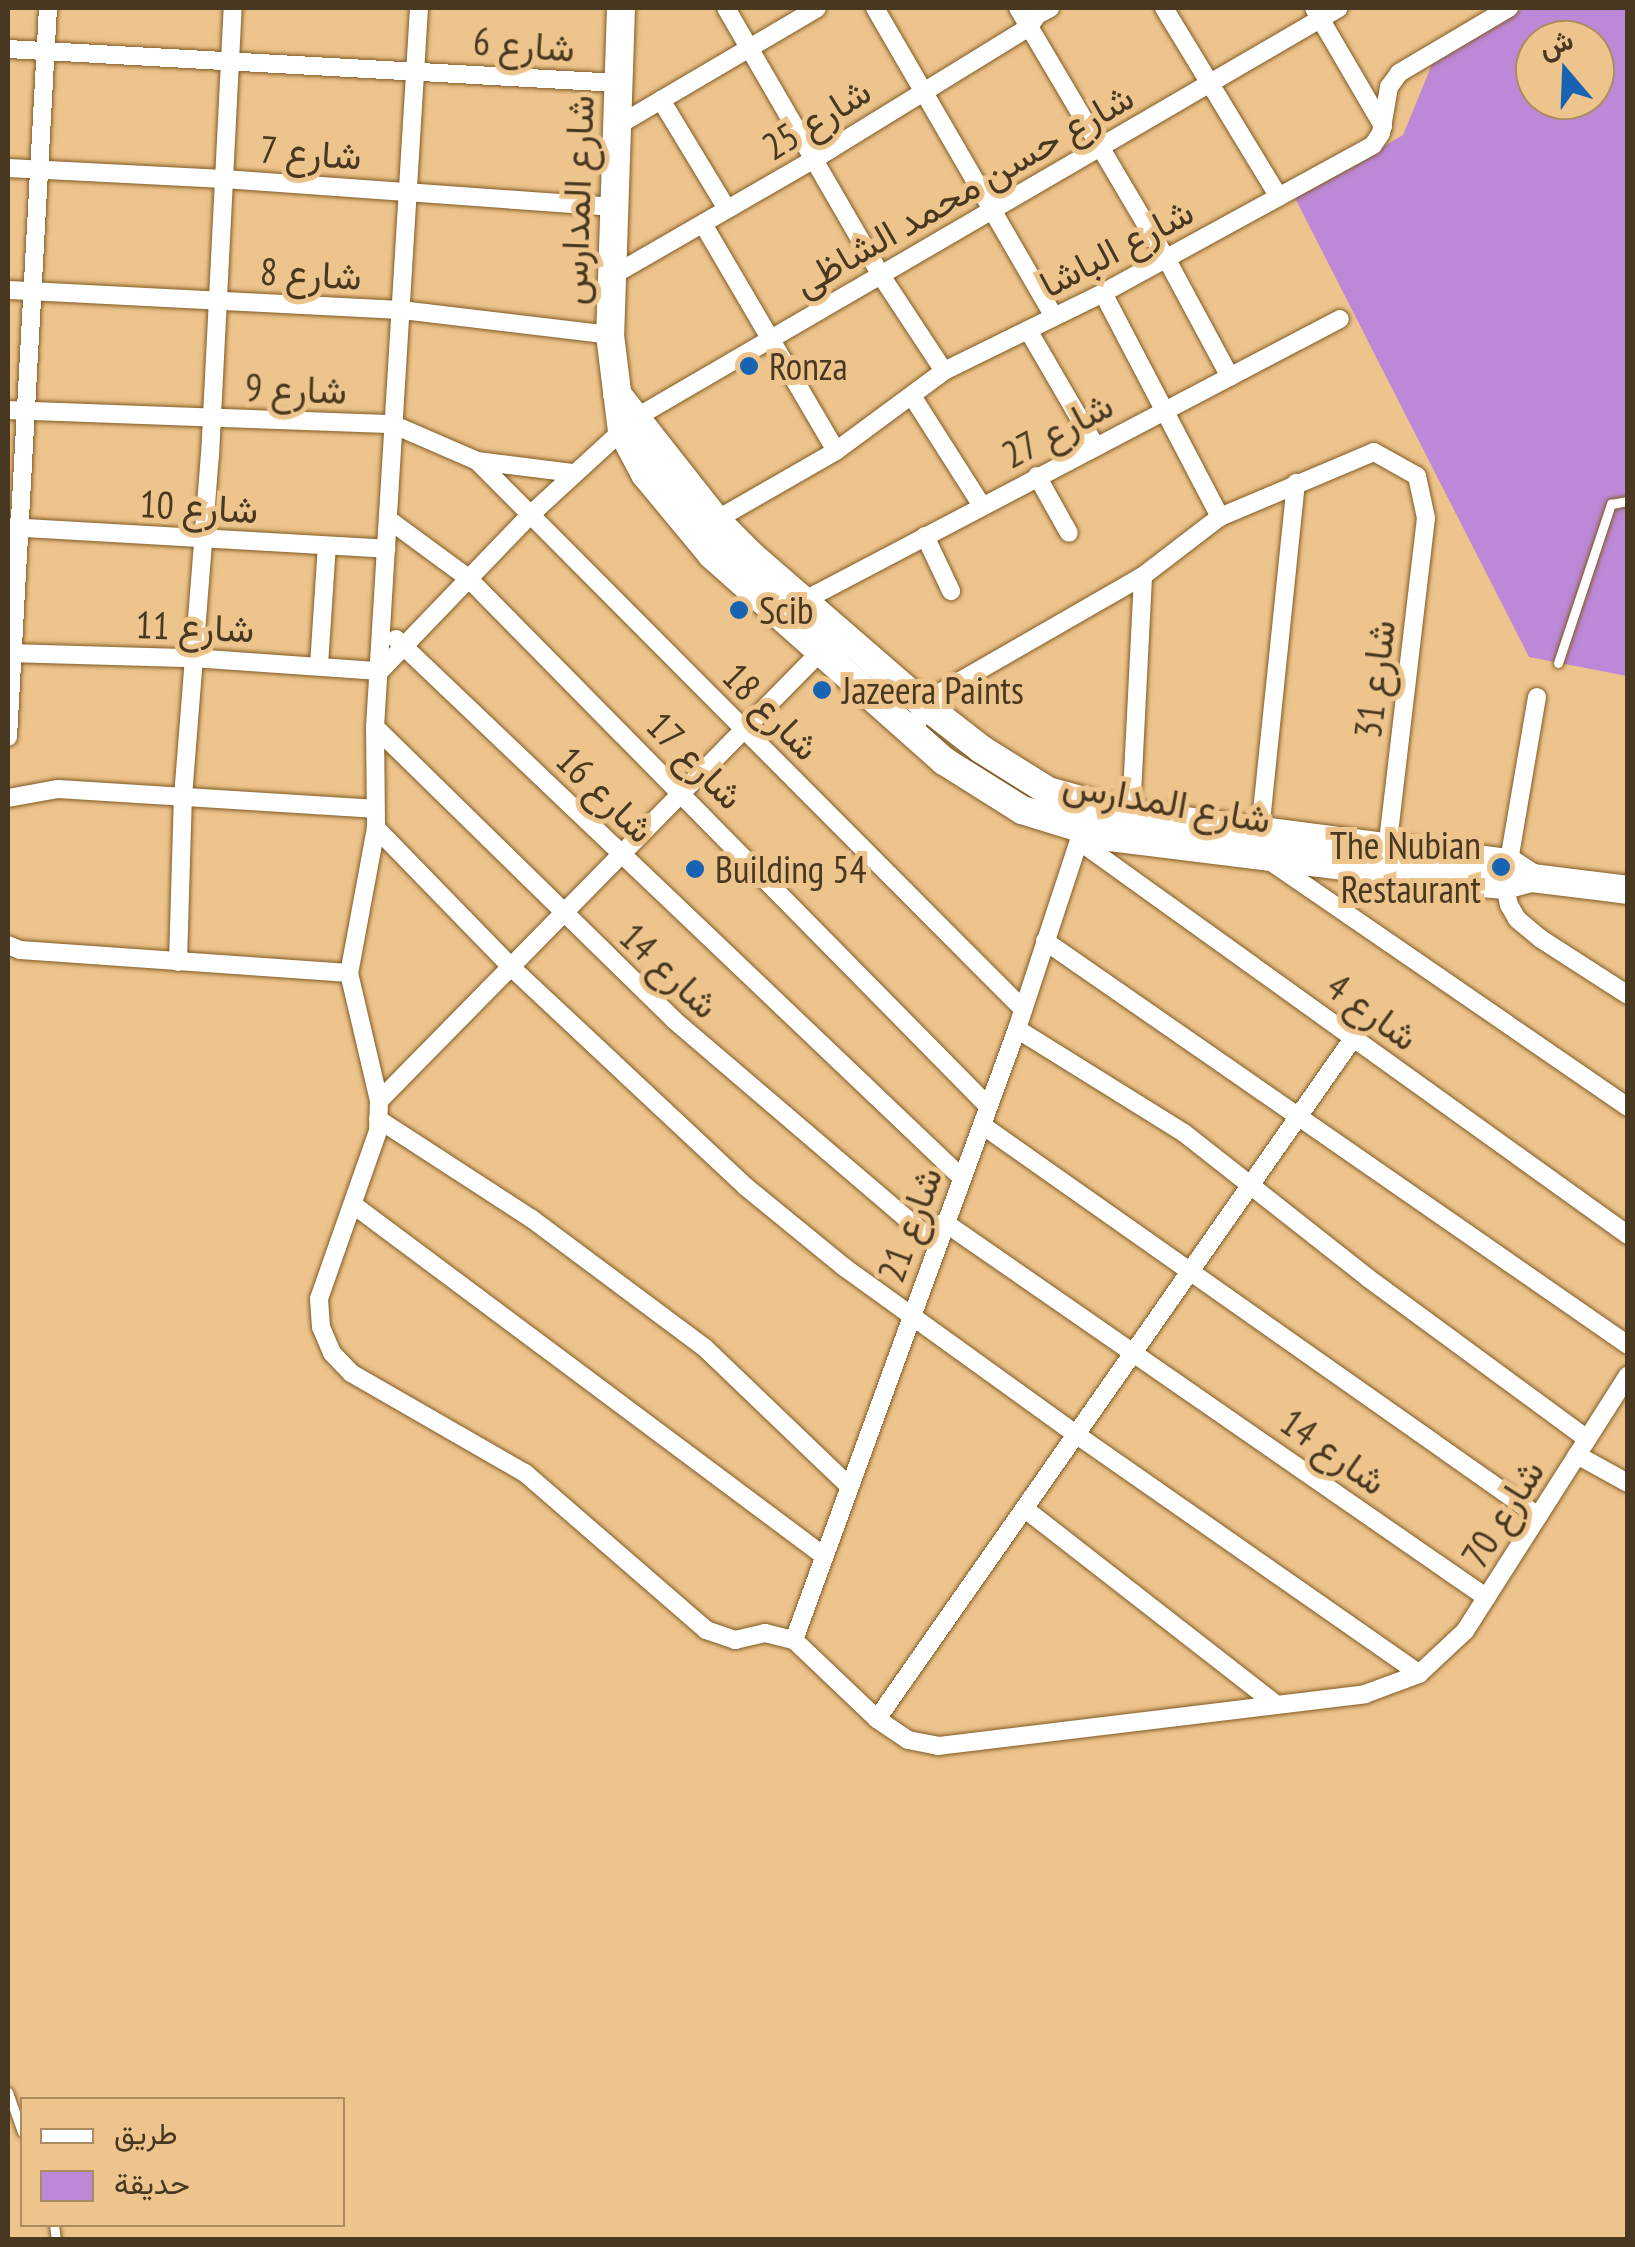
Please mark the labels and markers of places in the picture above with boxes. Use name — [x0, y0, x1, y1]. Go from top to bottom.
place label: Ronza — [769, 343, 848, 389]
marker: Ronza — [738, 355, 760, 377]
place label: Scib — [759, 587, 814, 633]
marker: Scib — [728, 599, 750, 621]
place label: Jazeera Paints — [842, 667, 1024, 713]
marker: Jazeera Paints — [811, 679, 833, 701]
place label: The Nubian Restaurant — [1330, 822, 1481, 912]
place label: Building 54 — [715, 846, 867, 892]
marker: The Nubian Restaurant — [1490, 856, 1512, 878]
marker: Building 54 — [684, 858, 706, 880]

